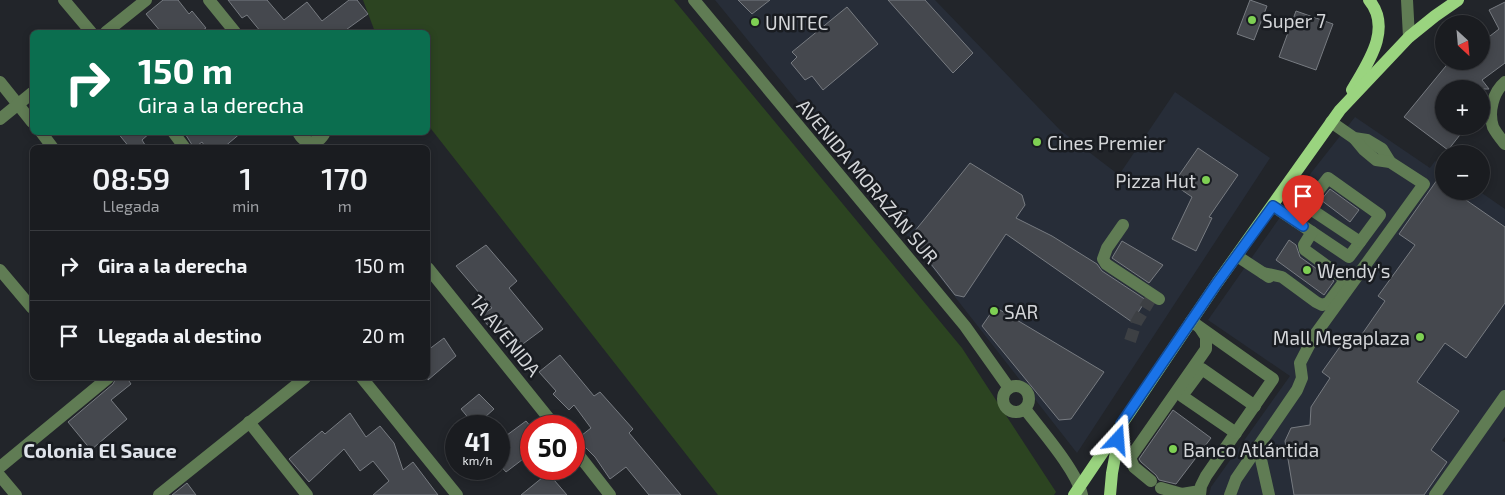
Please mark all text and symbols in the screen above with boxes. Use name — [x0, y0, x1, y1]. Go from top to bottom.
place label: Super 7 — [1262, 9, 1326, 32]
place label: UNITEC — [765, 11, 829, 34]
marker: Super 7 — [1246, 14, 1258, 26]
north arrow — [1435, 15, 1490, 70]
map controls — [1435, 15, 1490, 200]
marker: UNITEC — [749, 16, 761, 28]
text: 150 m — [138, 49, 233, 91]
icon: right — [55, 50, 120, 115]
button: + — [1435, 80, 1490, 135]
text: Gira a la derecha — [138, 91, 304, 117]
street label: AVENIDA MORAZÁN SUR — [792, 94, 944, 268]
place label: Cines Premier — [1047, 131, 1166, 154]
marker: Cines Premier — [1031, 136, 1043, 148]
button: − — [1435, 145, 1490, 200]
text: 08:59 — [92, 160, 170, 196]
text: 1 — [239, 160, 252, 196]
text: 170 — [321, 160, 368, 196]
place label: Pizza Hut — [1115, 169, 1196, 192]
marker: Pizza Hut — [1200, 174, 1212, 186]
pin — [1282, 175, 1324, 226]
icon: arrive — [1289, 182, 1317, 210]
text: Llegada — [102, 196, 160, 215]
text: min — [232, 196, 259, 215]
text: m — [338, 196, 352, 215]
icon: right — [55, 252, 83, 280]
text: Gira a la derecha — [98, 254, 247, 277]
text: 150 m — [355, 254, 405, 277]
place label: Wendy's — [1317, 259, 1390, 282]
marker: Wendy's — [1301, 264, 1313, 276]
street label: 1A AVENIDA — [466, 289, 546, 381]
place label: SAR — [1004, 300, 1038, 323]
marker: SAR — [988, 305, 1000, 317]
icon: arrive — [55, 322, 83, 350]
text: Llegada al destino — [98, 324, 262, 347]
text: 20 m — [362, 324, 405, 347]
place label: Mall Megaplaza — [1273, 326, 1410, 349]
marker: Mall Megaplaza — [1414, 331, 1426, 343]
position arrow — [1091, 413, 1143, 465]
speed limit sign: 50 — [520, 415, 585, 480]
text: 41 — [464, 426, 491, 456]
district label: Colonia El Sauce — [23, 438, 177, 462]
place label: Banco Atlántida — [1183, 438, 1319, 461]
marker: Banco Atlántida — [1167, 443, 1179, 455]
text: km/h — [463, 453, 492, 467]

